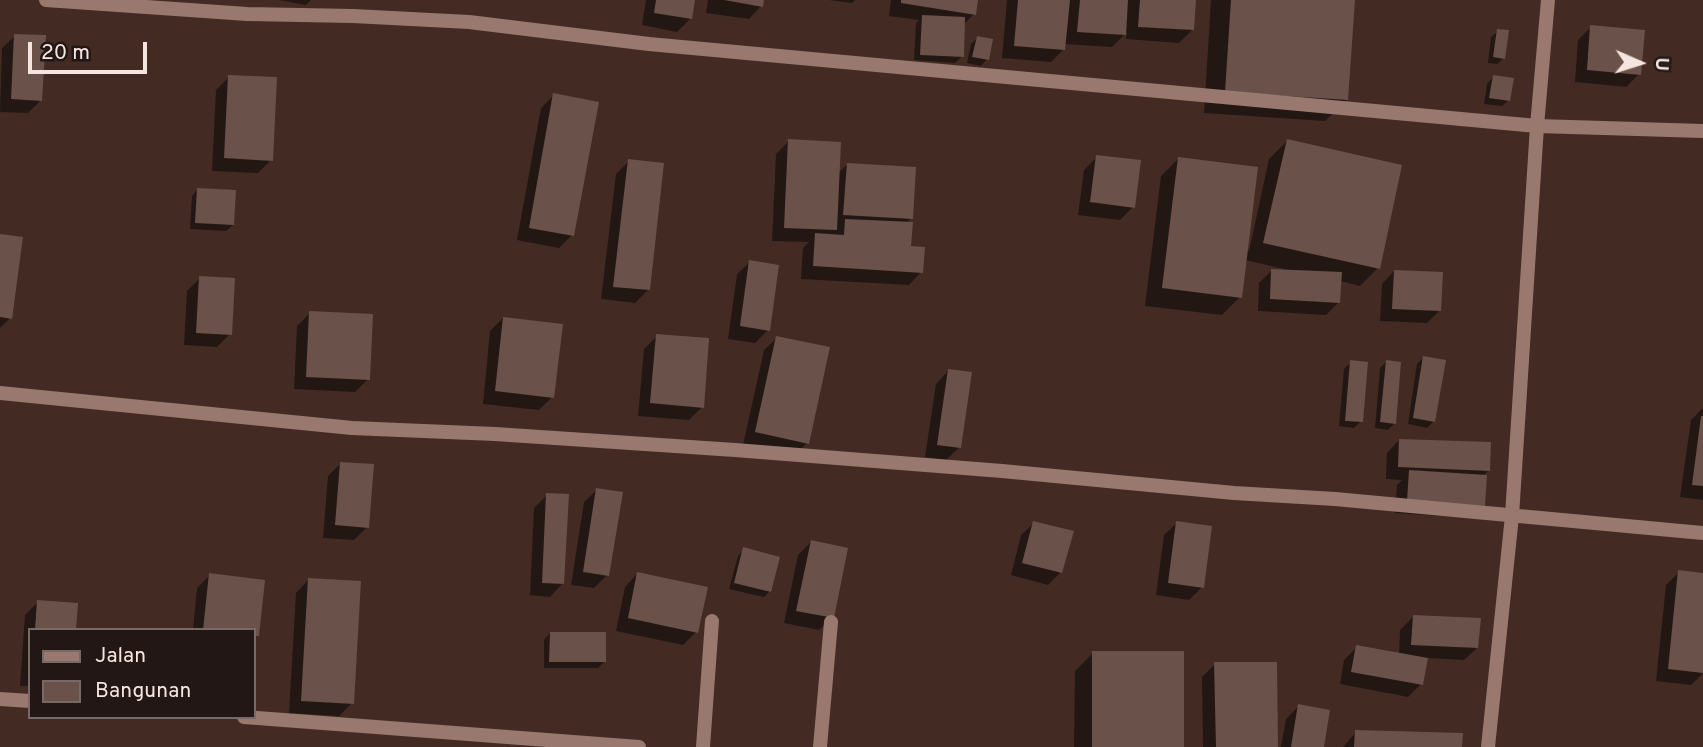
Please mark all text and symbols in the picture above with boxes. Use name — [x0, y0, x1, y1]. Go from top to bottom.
scale bar — [32, 28, 150, 72]
north arrow — [1605, 28, 1675, 98]
text: 20 m — [41, 40, 90, 67]
text: U — [1649, 57, 1673, 71]
legend — [28, 628, 256, 719]
text: Jalan — [95, 643, 146, 670]
text: Bangunan — [95, 678, 191, 705]

